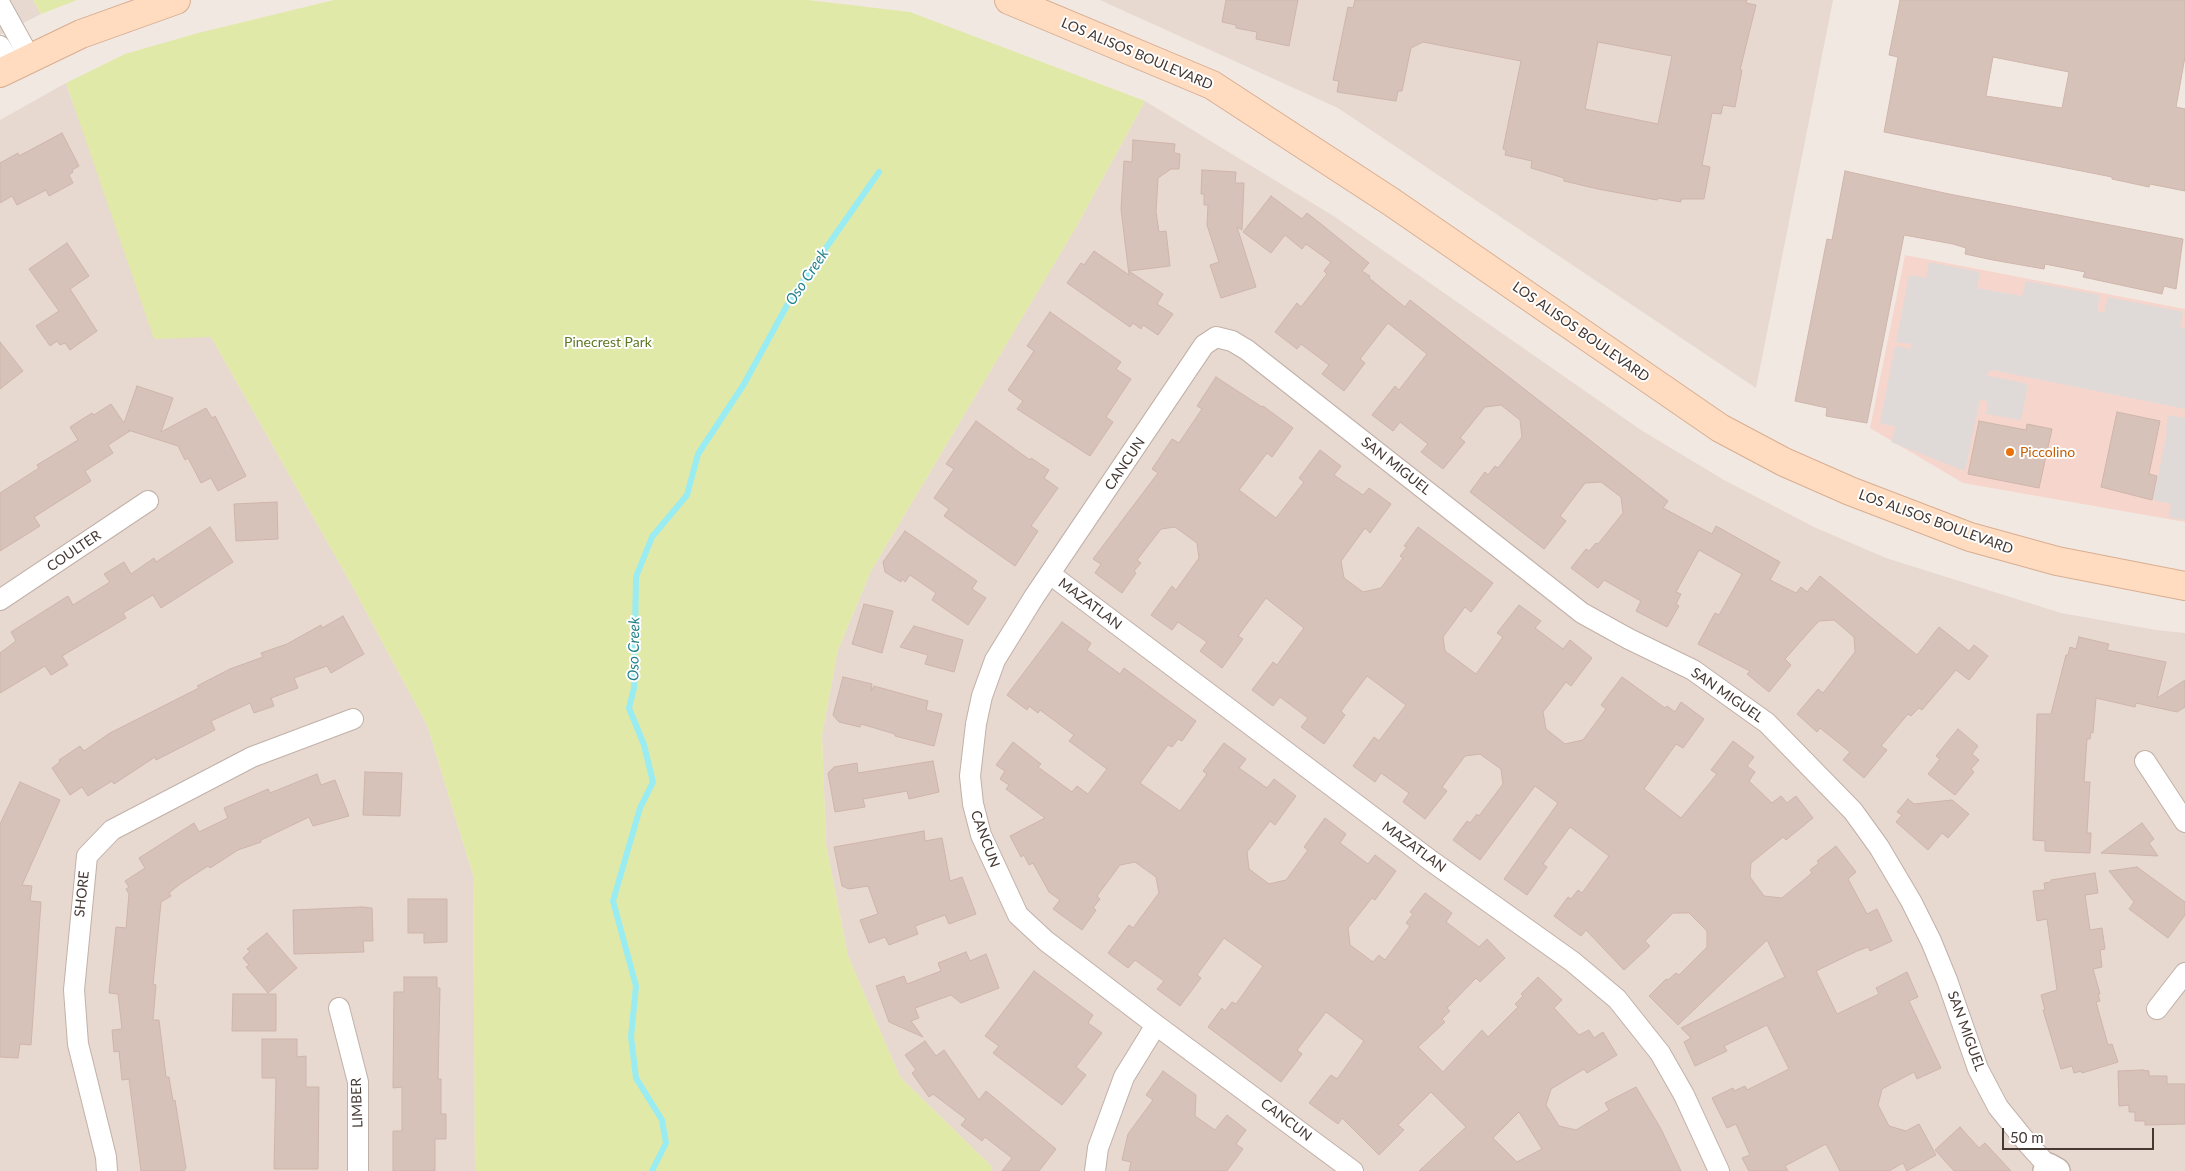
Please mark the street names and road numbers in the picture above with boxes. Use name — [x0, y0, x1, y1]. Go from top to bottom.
street label: LOS ALISOS BOULEVARD — [1059, 14, 1215, 94]
street label: LOS ALISOS BOULEVARD — [1509, 278, 1653, 386]
street label: CANCUN — [1101, 434, 1149, 494]
street label: SAN MIGUEL — [1358, 434, 1434, 498]
street label: LOS ALISOS BOULEVARD — [1856, 486, 2016, 558]
street label: COULTER — [44, 527, 104, 575]
street label: MAZATLAN — [1055, 575, 1125, 633]
street label: SAN MIGUEL — [1688, 664, 1766, 726]
street label: CANCUN — [967, 808, 1003, 870]
street label: MAZATLAN — [1379, 818, 1449, 876]
street label: SHORE — [71, 870, 93, 918]
street label: SAN MIGUEL — [1944, 989, 1988, 1073]
street label: LIMBER — [348, 1078, 366, 1128]
street label: CANCUN — [1257, 1095, 1315, 1145]

